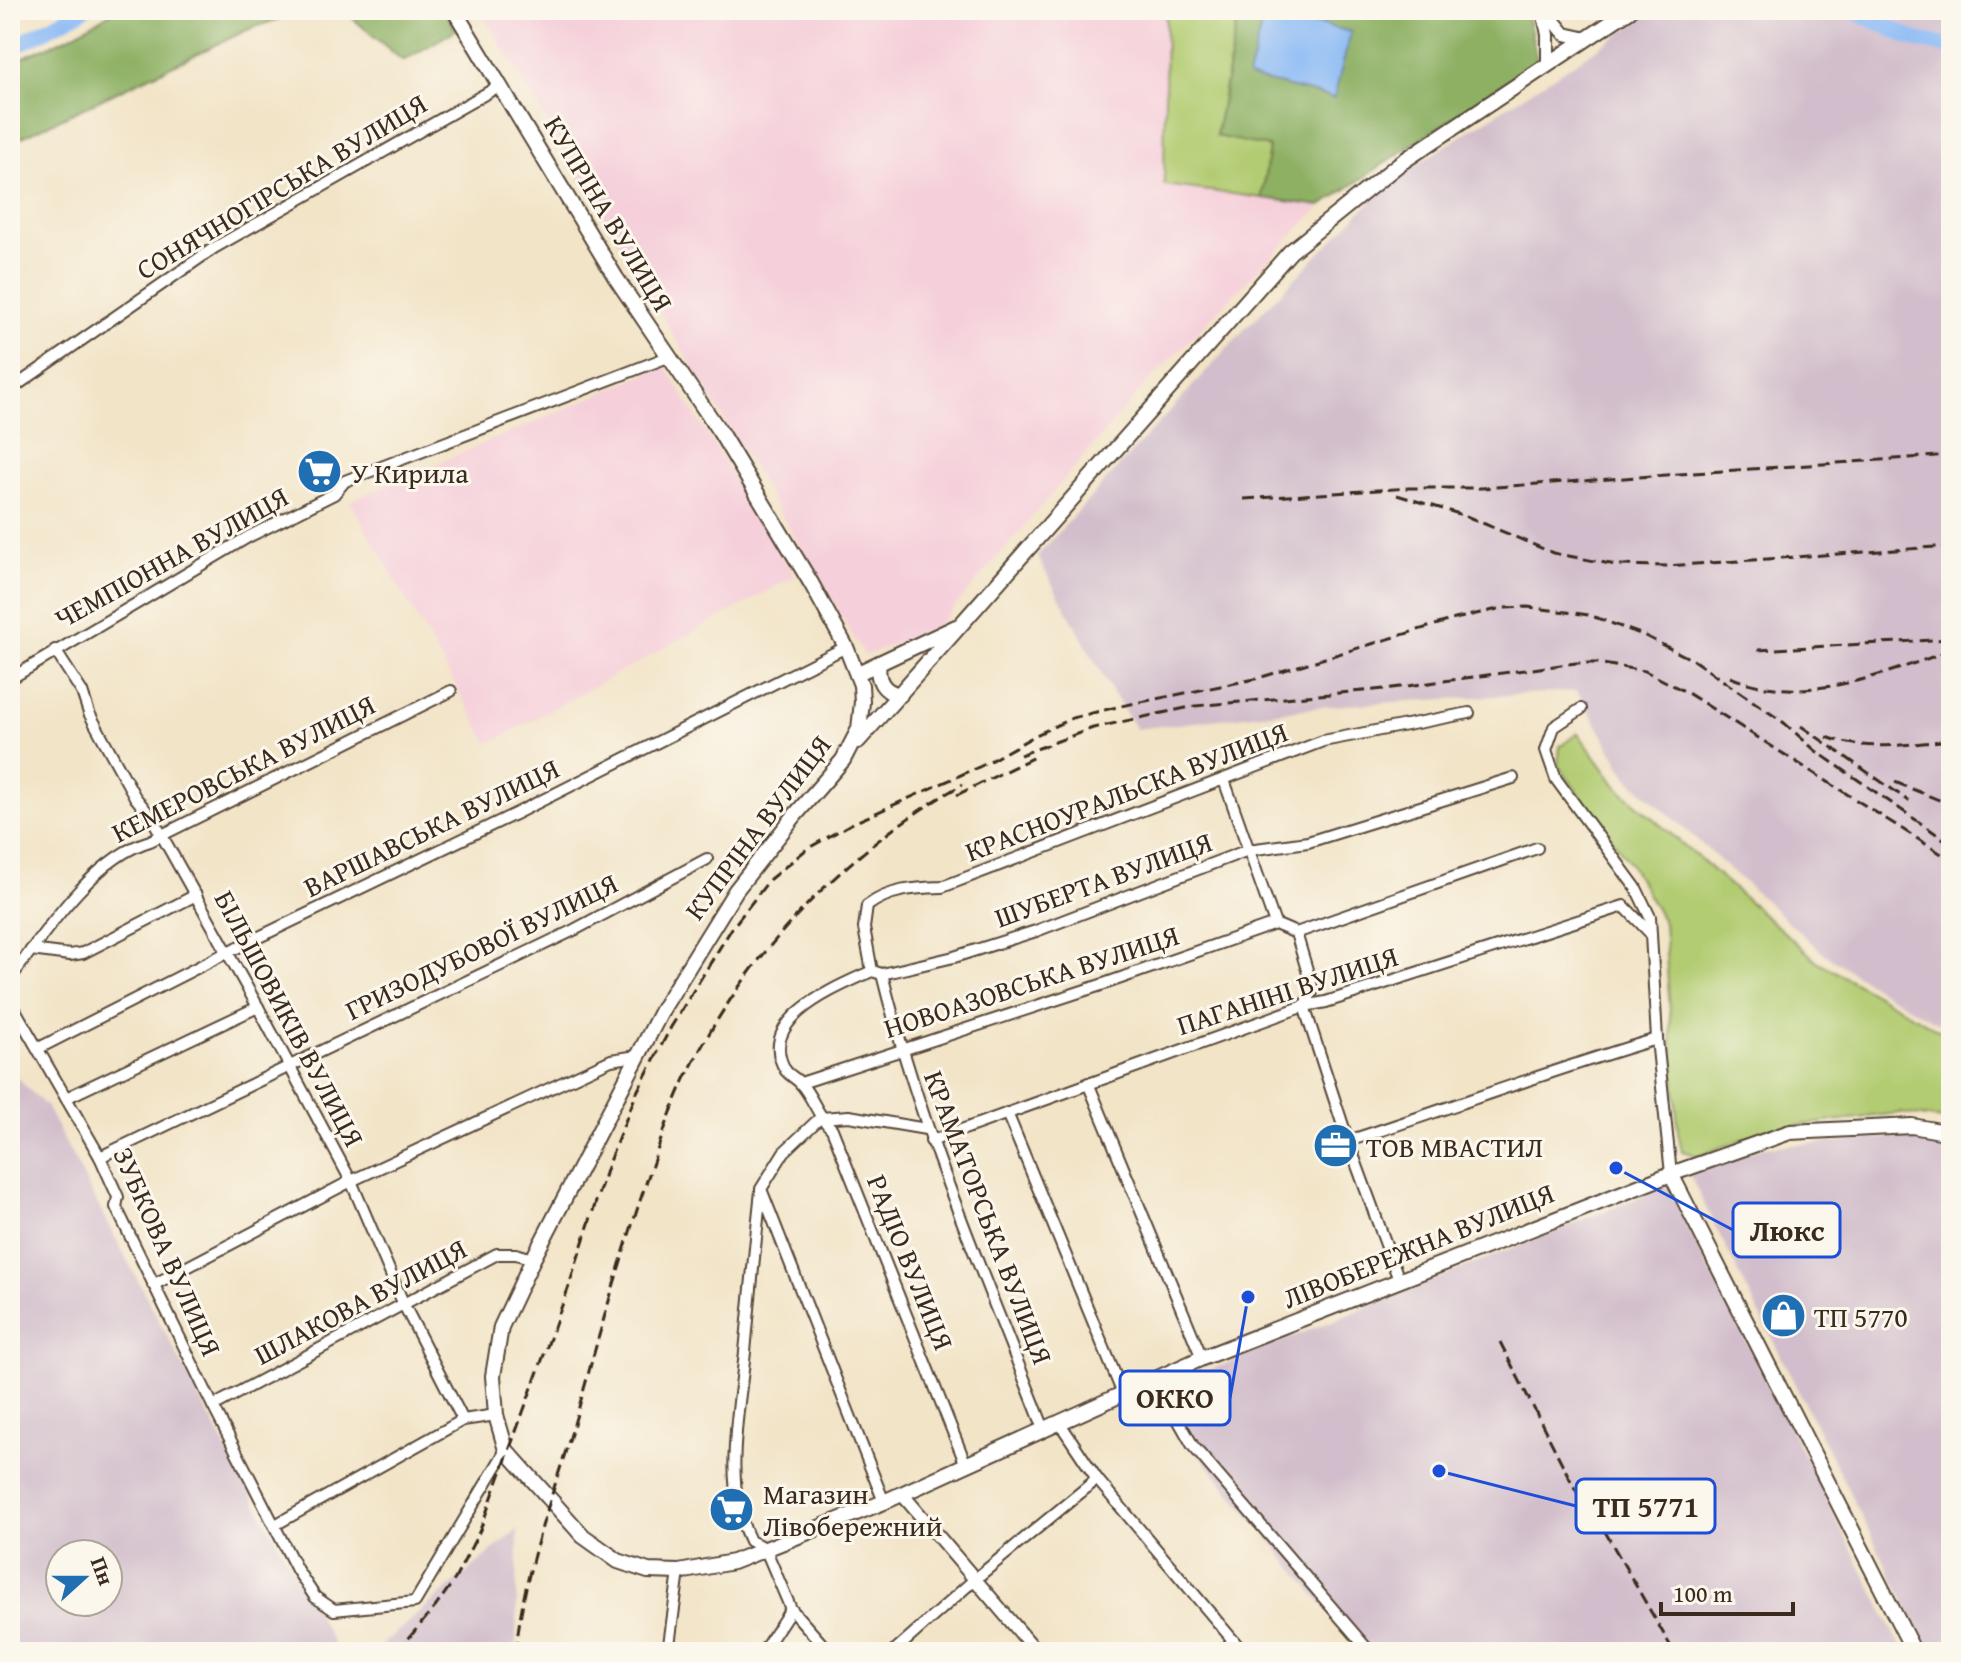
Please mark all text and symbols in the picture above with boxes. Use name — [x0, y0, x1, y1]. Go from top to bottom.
street label: СОНЯЧНОГІРСЬКА ВУЛИЦЯ — [128, 83, 434, 289]
street label: КУПРІНА ВУЛИЦЯ — [534, 107, 684, 319]
supermarket icon: У Кирила — [296, 448, 344, 496]
place label: У Кирила — [351, 452, 469, 493]
street label: ЧЕМПІОННА ВУЛИЦЯ — [47, 476, 295, 638]
street label: КЕМЕРОВСЬКА ВУЛИЦЯ — [104, 684, 382, 852]
street label: КРАСНОУРАЛЬСКА ВУЛИЦЯ — [959, 711, 1293, 871]
street label: КУПРІНА ВУЛИЦЯ — [674, 726, 840, 928]
street label: ВАРШАВСЬКА ВУЛИЦЯ — [296, 747, 566, 907]
street label: ШУБЕРТА ВУЛИЦЯ — [989, 821, 1217, 937]
street label: ГРИЗОДУБОВОЇ ВУЛИЦЯ — [338, 862, 624, 1030]
street label: БІЛЬШОВИКІВ ВУЛИЦЯ — [205, 883, 375, 1153]
street label: НОВОАЗОВСЬКА ВУЛИЦЯ — [878, 914, 1184, 1048]
street label: ПАГАНІНІ ВУЛИЦЯ — [1171, 935, 1403, 1045]
street label: КРАМАТОРСЬКА ВУЛИЦЯ — [914, 1064, 1064, 1370]
office icon: ТОВ МВАСТИЛ — [1311, 1122, 1359, 1170]
place label: ТОВ МВАСТИЛ — [1366, 1126, 1543, 1167]
street label: ЗУБКОВА ВУЛИЦЯ — [104, 1140, 232, 1362]
street label: РАДІО ВУЛИЦЯ — [857, 1168, 965, 1356]
street label: ЛІВОБЕРЕЖНА ВУЛИЦЯ — [1276, 1172, 1560, 1318]
callout: Люкс — [1733, 1203, 1840, 1257]
text: Люкс — [1749, 1208, 1825, 1252]
street label: ШЛАКОВА ВУЛИЦЯ — [246, 1228, 474, 1374]
shop icon: ТП 5770 — [1759, 1292, 1807, 1340]
place label: ТП 5770 — [1814, 1296, 1908, 1337]
callout: ОККО — [1120, 1371, 1230, 1425]
text: ОККО — [1136, 1375, 1214, 1419]
place label: Магазин Лівобережний — [763, 1473, 942, 1546]
callout: ТП 5771 — [1576, 1479, 1715, 1533]
text: ТП 5771 — [1593, 1484, 1699, 1528]
supermarket icon: Магазин Лівобережний — [708, 1485, 756, 1533]
north arrow — [44, 1538, 124, 1618]
text: Пн — [83, 1552, 123, 1590]
scale bar — [1661, 1566, 1793, 1616]
text: 100 m — [1673, 1576, 1733, 1611]

